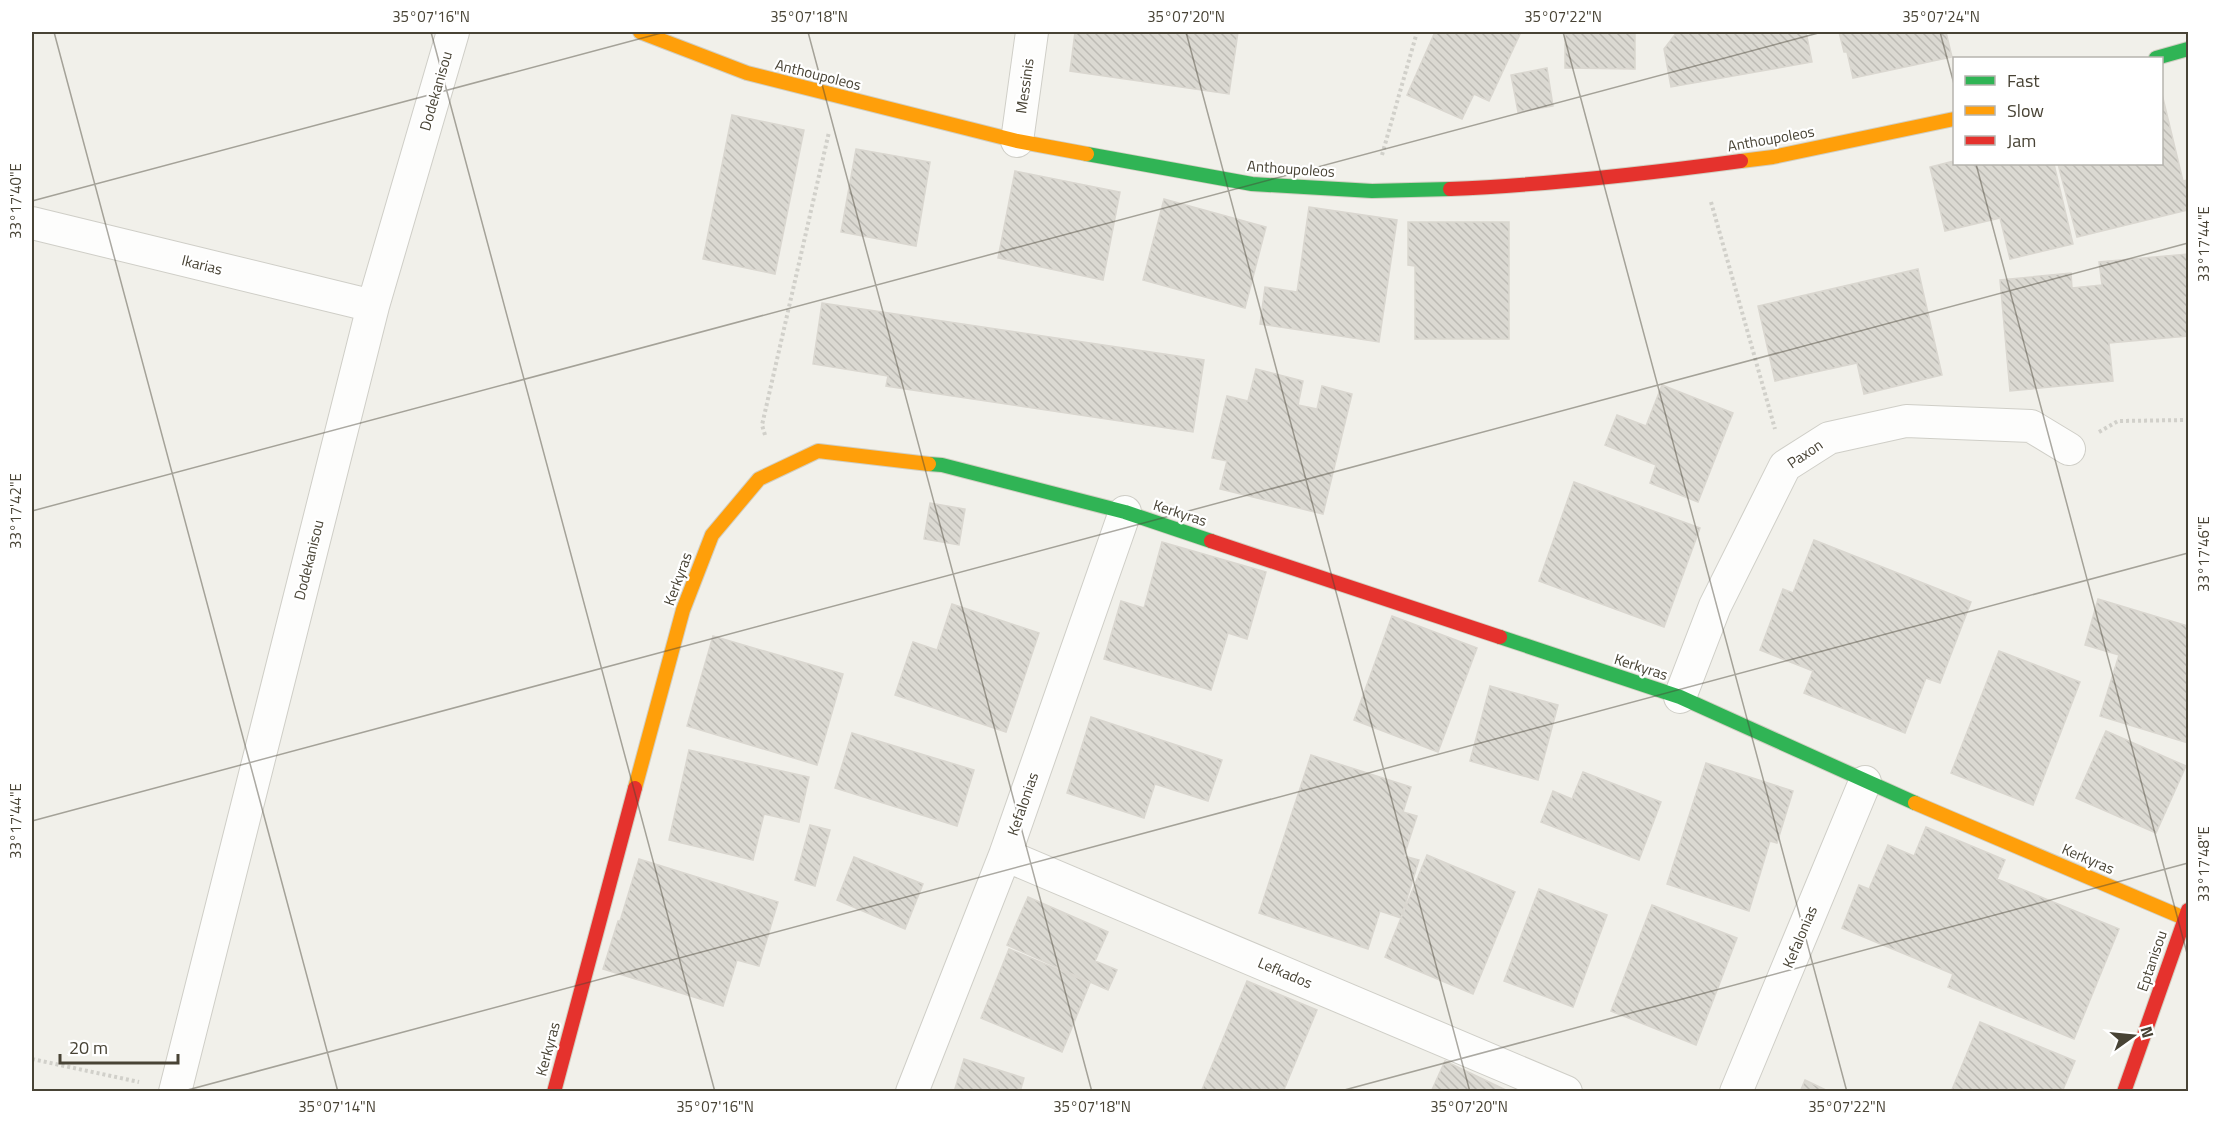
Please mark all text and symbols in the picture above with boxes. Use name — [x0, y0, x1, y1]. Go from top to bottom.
text: 35°07'16"N — [392, 5, 470, 28]
text: 35°07'18"N — [770, 5, 848, 28]
text: 35°07'20"N — [1147, 5, 1225, 28]
text: 35°07'22"N — [1524, 5, 1602, 28]
text: 35°07'24"N — [1902, 5, 1980, 28]
street label: Dodekanisou — [413, 48, 458, 133]
street label: Anthoupoleos — [773, 53, 864, 96]
street label: Messinis — [1009, 57, 1040, 115]
legend — [1953, 57, 2163, 165]
text: Fast — [2007, 67, 2040, 94]
text: Slow — [2007, 97, 2044, 124]
street label: Anthoupoleos — [1726, 120, 1816, 157]
text: Jam — [2007, 127, 2036, 154]
street label: Anthoupoleos — [1246, 154, 1336, 183]
text: 33°17'40"E — [4, 163, 27, 239]
text: 33°17'44"E — [2192, 206, 2215, 282]
street label: Ikarias — [179, 248, 225, 281]
street label: Paxon — [1782, 433, 1827, 474]
text: 33°17'42"E — [4, 473, 27, 549]
street label: Kerkyras — [1150, 493, 1210, 532]
text: 33°17'46"E — [2192, 516, 2215, 592]
street label: Dodekanisou — [287, 517, 330, 602]
street label: Kerkyras — [657, 549, 698, 609]
street label: Kerkyras — [1611, 647, 1671, 686]
street label: Kefalonias — [1001, 769, 1044, 839]
text: 33°17'44"E — [4, 783, 27, 859]
text: 33°17'48"E — [2192, 826, 2215, 902]
street label: Kerkyras — [2058, 837, 2118, 880]
street label: Kefalonias — [1776, 902, 1823, 971]
street label: Eptanisou — [2130, 927, 2173, 994]
street label: Lefkados — [1254, 951, 1316, 994]
north arrow — [2103, 1006, 2163, 1066]
street label: Kerkyras — [529, 1019, 566, 1079]
text: N — [2134, 1024, 2161, 1041]
scale bar — [60, 1027, 178, 1065]
text: 20 m — [69, 1034, 108, 1061]
text: 35°07'14"N — [298, 1095, 376, 1118]
text: 35°07'16"N — [676, 1095, 754, 1118]
text: 35°07'18"N — [1053, 1095, 1131, 1118]
text: 35°07'20"N — [1430, 1095, 1508, 1118]
text: 35°07'22"N — [1808, 1095, 1886, 1118]

